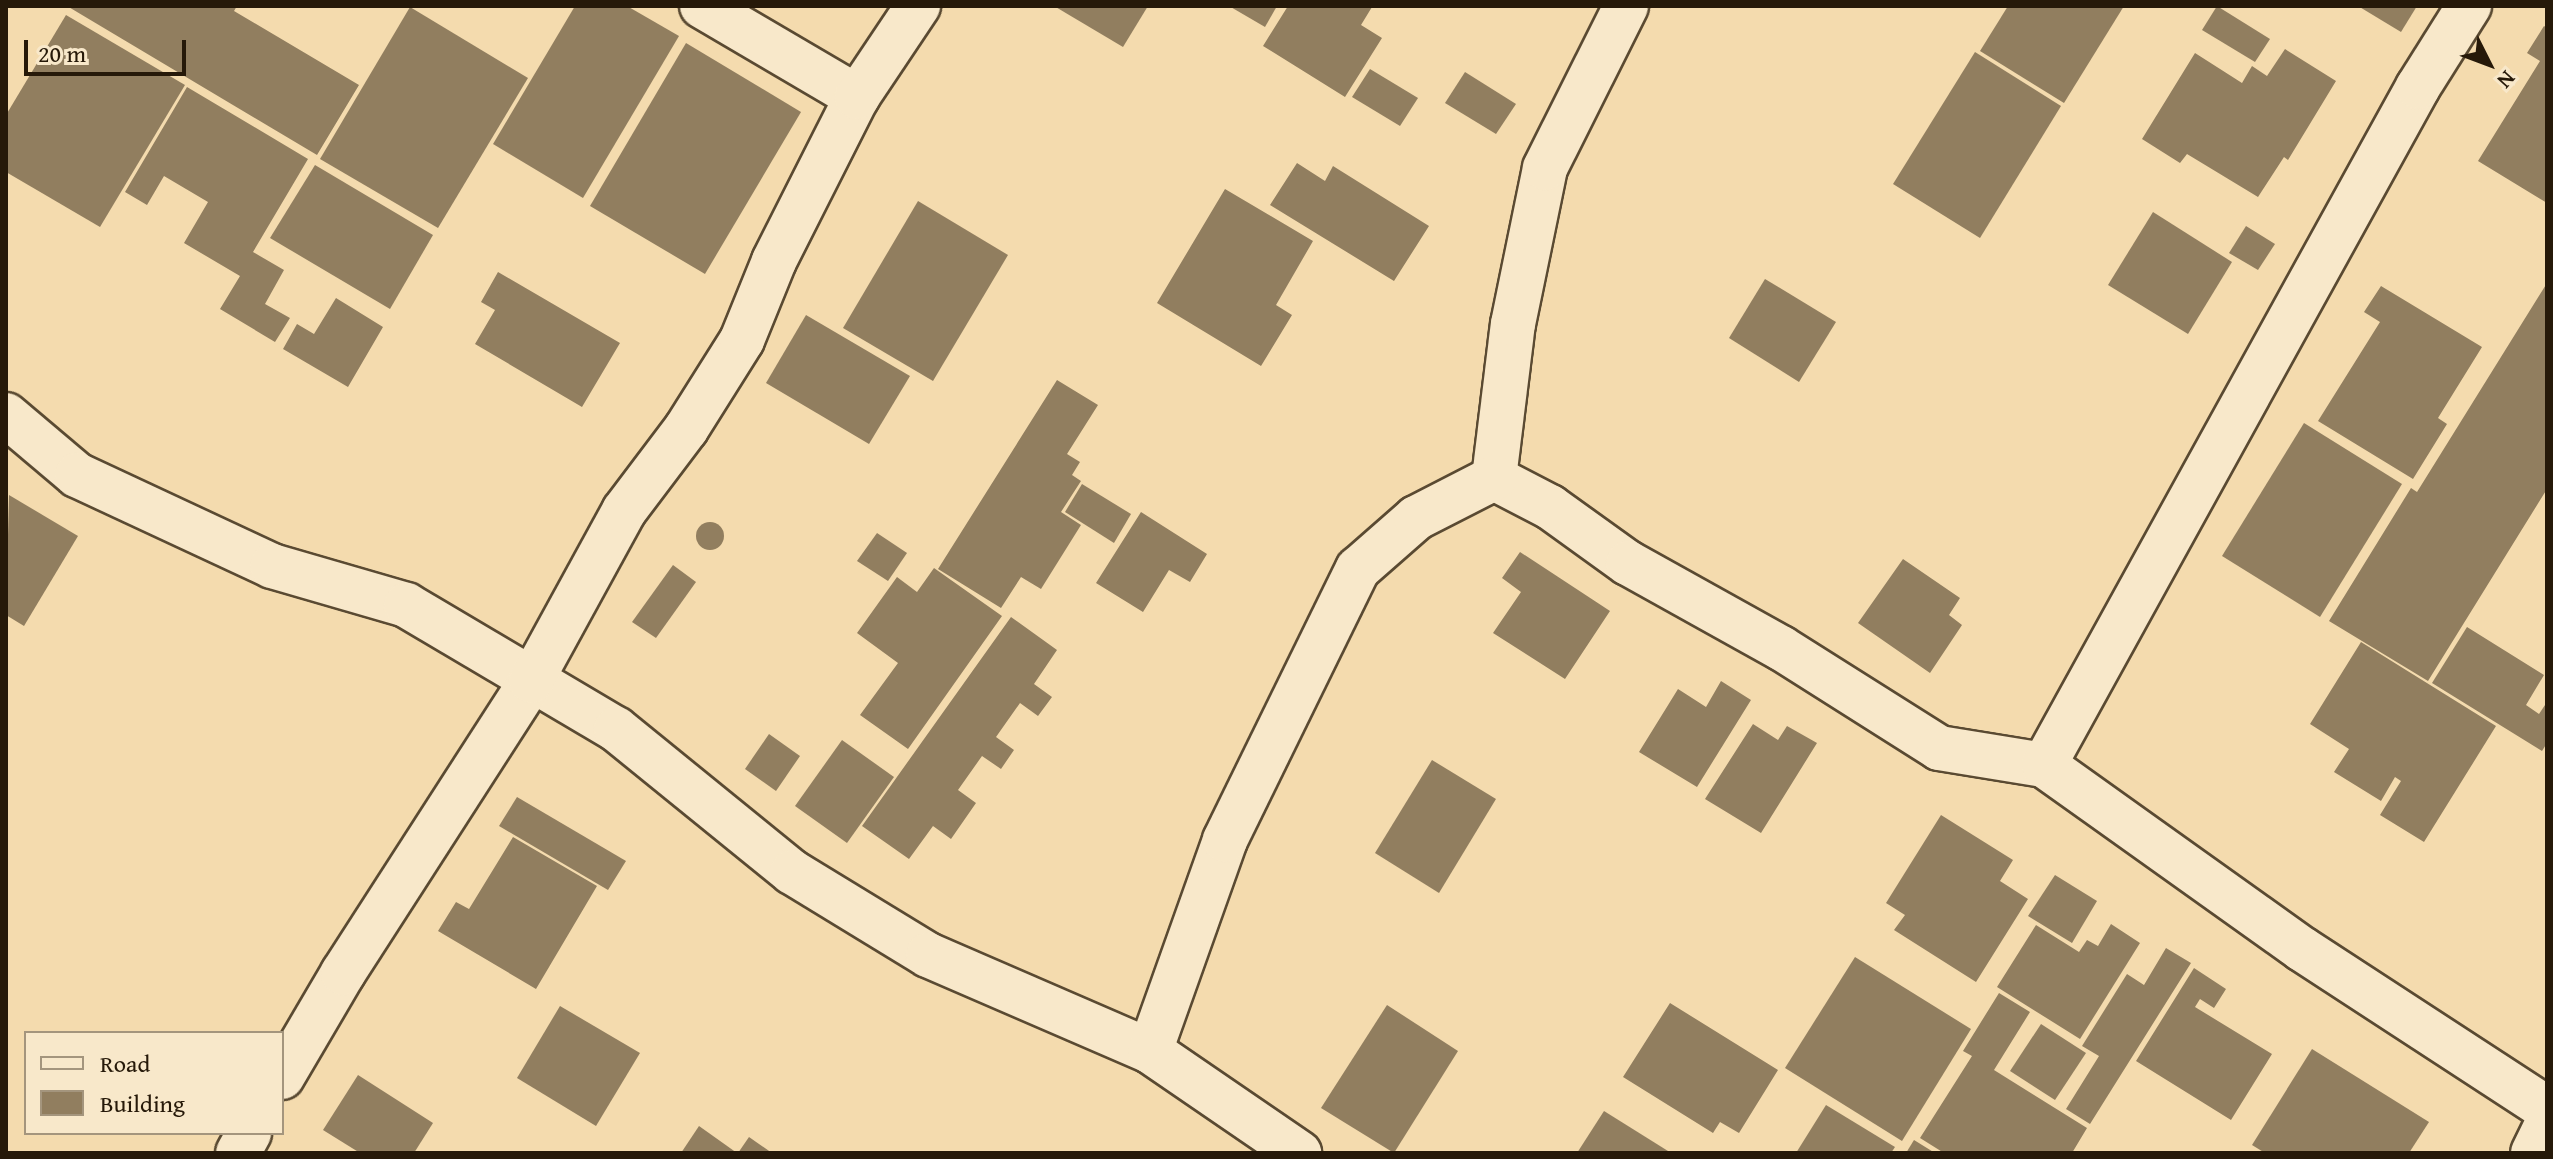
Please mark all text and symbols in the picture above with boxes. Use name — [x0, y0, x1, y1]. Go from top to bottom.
scale bar — [28, 24, 190, 74]
north arrow — [2449, 24, 2529, 104]
text: 20 m — [38, 36, 86, 71]
text: N — [2490, 64, 2524, 96]
legend — [24, 1031, 284, 1135]
text: Road — [100, 1046, 150, 1081]
text: Building — [100, 1086, 185, 1121]

